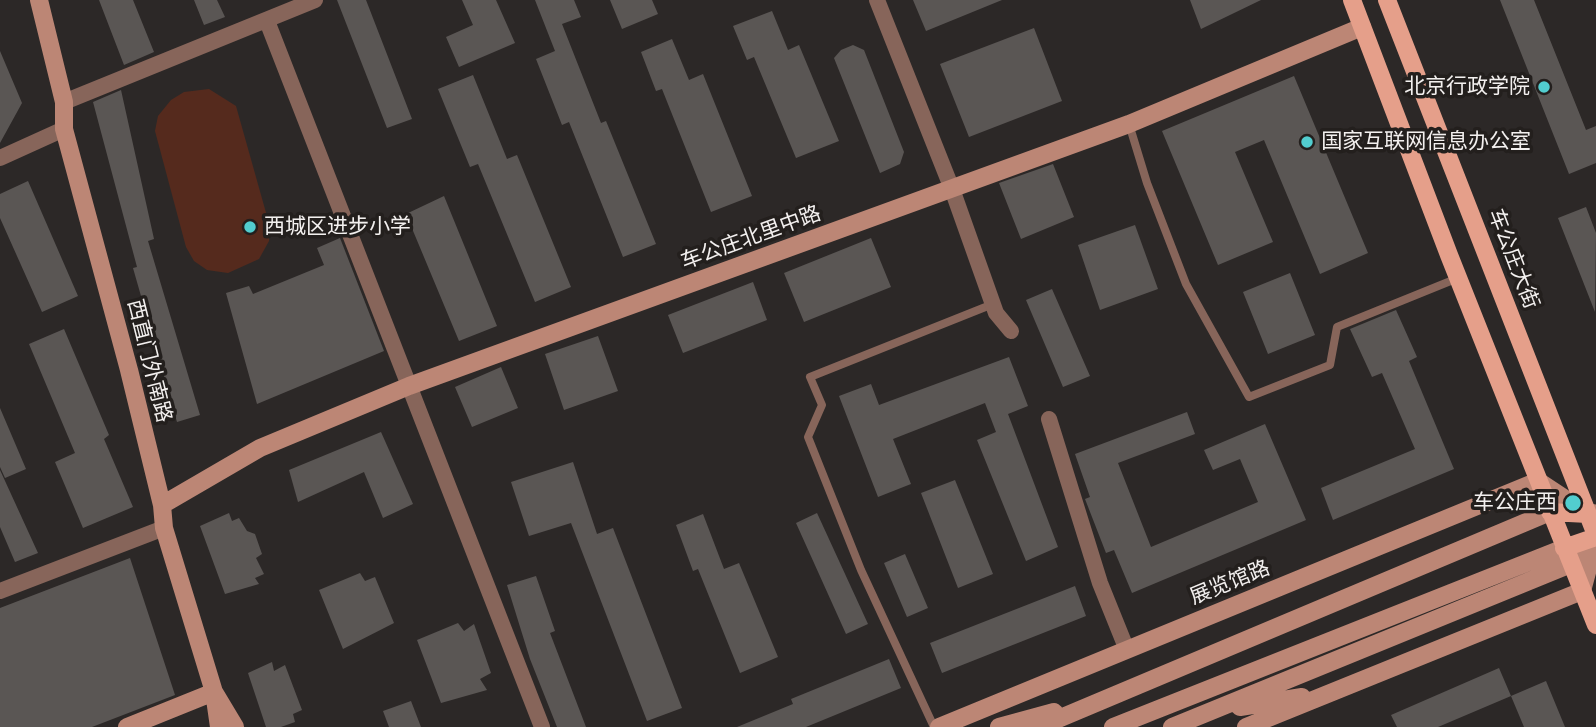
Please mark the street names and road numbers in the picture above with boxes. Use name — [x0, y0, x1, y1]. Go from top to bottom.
street label: 车公庄北里中路 — [678, 201, 824, 275]
street label: 车公庄大街 — [1482, 205, 1544, 313]
street label: 西直门外南路 — [122, 297, 176, 425]
street label: 展览馆路 — [1186, 556, 1274, 610]

